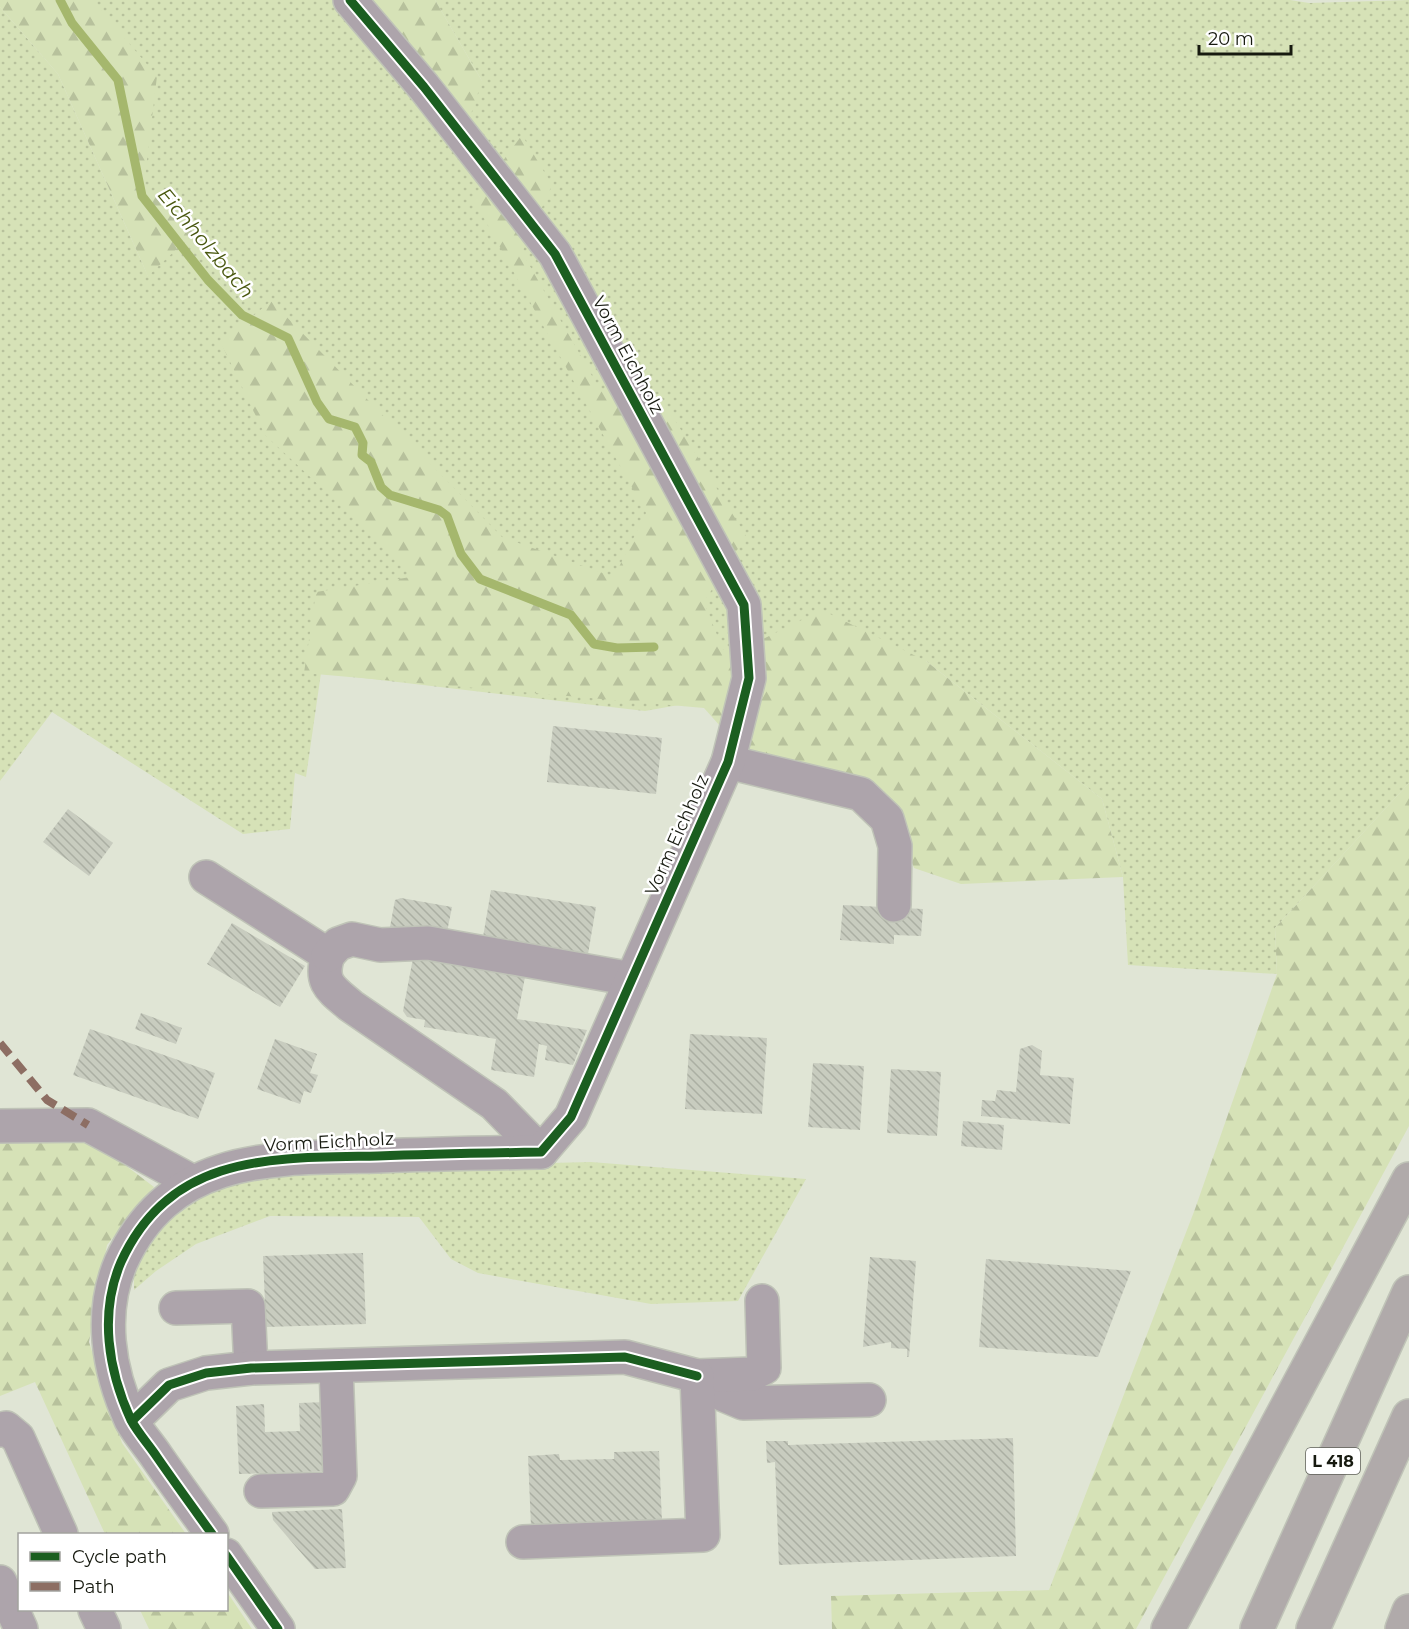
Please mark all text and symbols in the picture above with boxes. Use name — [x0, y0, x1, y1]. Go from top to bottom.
scale bar — [1199, 18, 1290, 56]
text: 20 m — [1208, 28, 1254, 50]
water label: Eichholzbach — [153, 183, 259, 303]
street label: Vorm Eichholz — [588, 292, 668, 418]
street label: Vorm Eichholz — [640, 771, 714, 899]
street label: Vorm Eichholz — [263, 1128, 395, 1156]
road number: L 418 — [1306, 1448, 1360, 1474]
legend — [18, 1533, 228, 1611]
text: Cycle path — [72, 1546, 167, 1568]
text: Path — [72, 1576, 115, 1598]

